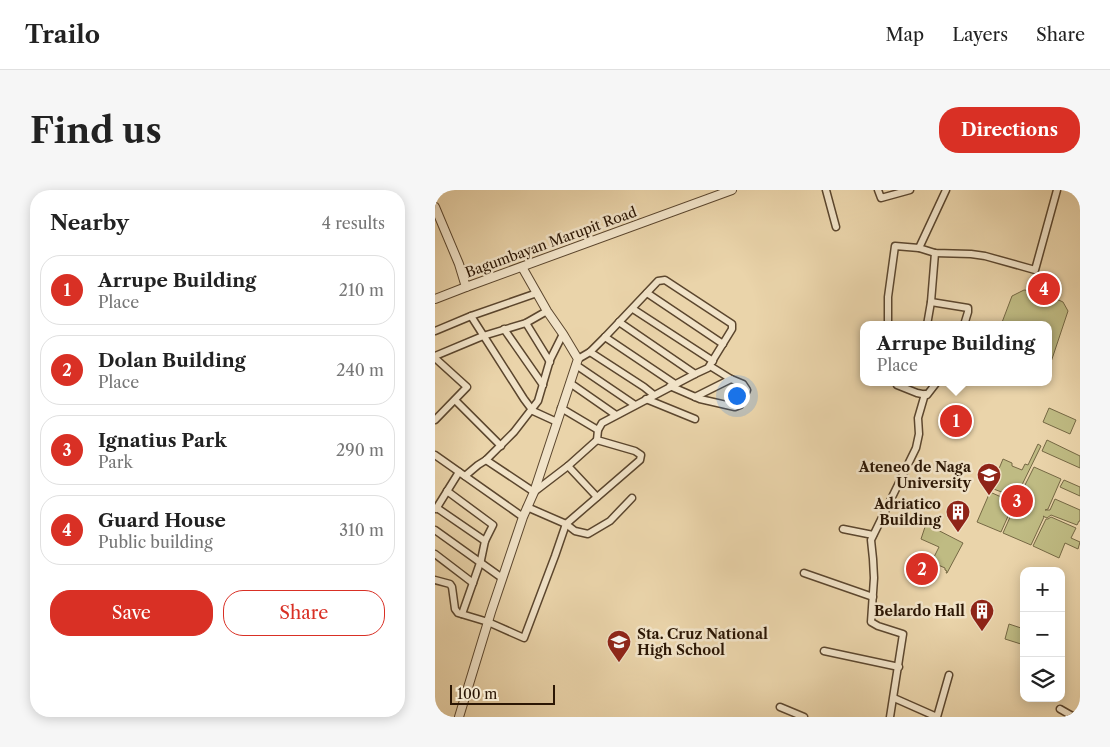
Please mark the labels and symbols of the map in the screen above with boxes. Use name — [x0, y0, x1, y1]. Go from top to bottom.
street label: Bagumbayan Marupit Road — [463, 202, 640, 281]
pin: 4 — [1028, 270, 1060, 308]
your location — [724, 383, 750, 409]
pin: 1 — [940, 402, 972, 440]
place label: Ateneo de Naga University — [858, 458, 972, 492]
school or university icon: Ateneo de Naga University — [976, 462, 1002, 496]
pin: 3 — [1001, 482, 1033, 520]
place label: Adriatico Building — [873, 495, 942, 529]
building icon: Adriatico Building — [945, 499, 971, 533]
pin: 2 — [906, 550, 938, 588]
building icon: Belardo Hall — [969, 598, 995, 632]
place label: Belardo Hall — [874, 602, 965, 620]
place label: Sta. Cruz National High School — [637, 625, 768, 659]
school or university icon: Sta. Cruz National High School — [606, 629, 632, 663]
scale bar — [450, 682, 555, 705]

